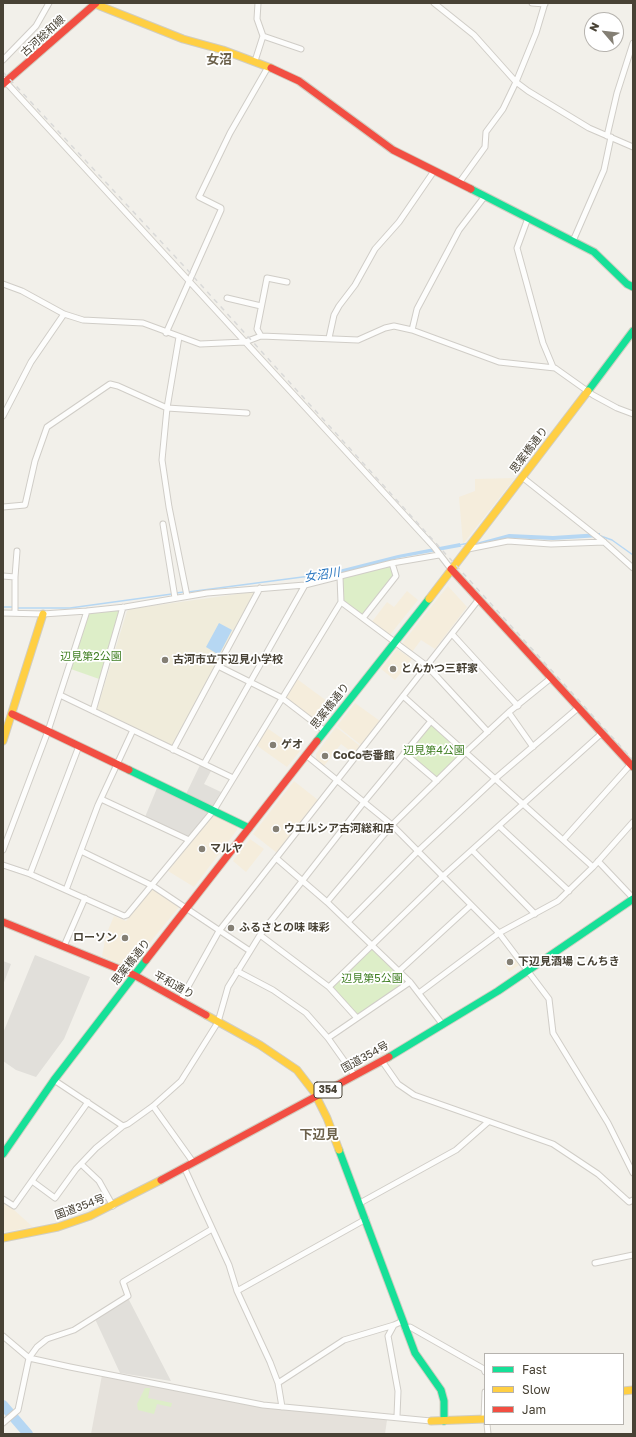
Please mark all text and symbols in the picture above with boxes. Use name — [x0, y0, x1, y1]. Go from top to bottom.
north arrow — [584, 12, 624, 52]
street label: 古河総和線 — [18, 13, 68, 59]
text: N — [586, 20, 602, 33]
district label: 女沼 — [206, 52, 232, 68]
street label: 思案橋通り — [507, 424, 551, 476]
water label: 女沼川 — [303, 565, 341, 585]
park label: 辺見第2公園 — [60, 650, 122, 664]
place label: 古河市立下辺見小学校 — [173, 653, 283, 667]
marker: 古河市立下辺見小学校 — [160, 655, 170, 665]
place label: とんかつ三軒家 — [401, 662, 478, 676]
marker: とんかつ三軒家 — [388, 664, 398, 674]
street label: 思案橋通り — [308, 680, 352, 732]
place label: ゲオ — [281, 738, 303, 752]
marker: ゲオ — [268, 740, 278, 750]
park label: 辺見第4公園 — [403, 744, 465, 758]
place label: CoCo壱番館 — [333, 749, 395, 763]
marker: CoCo壱番館 — [320, 751, 330, 761]
place label: ウエルシア古河総和店 — [284, 822, 394, 836]
marker: ウエルシア古河総和店 — [271, 824, 281, 834]
place label: マルヤ — [210, 842, 243, 856]
marker: マルヤ — [197, 844, 207, 854]
place label: ふるさとの味 味彩 — [239, 921, 330, 935]
marker: ふるさとの味 味彩 — [226, 923, 236, 933]
place label: ローソン — [73, 931, 117, 945]
marker: ローソン — [120, 933, 130, 943]
street label: 思案橋通り — [109, 936, 153, 988]
place label: 下辺見酒場 こんちき — [518, 955, 620, 969]
marker: 下辺見酒場 こんちき — [505, 957, 515, 967]
street label: 平和通り — [152, 969, 196, 1001]
park label: 辺見第5公園 — [341, 972, 403, 986]
street label: 国道354号 — [339, 1038, 391, 1076]
road number: 354 — [314, 1082, 342, 1098]
district label: 下辺見 — [300, 1127, 338, 1143]
street label: 国道354号 — [53, 1192, 107, 1222]
legend — [484, 1353, 624, 1425]
text: Fast — [522, 1362, 547, 1377]
text: Slow — [522, 1382, 550, 1397]
text: Jam — [522, 1402, 546, 1417]

